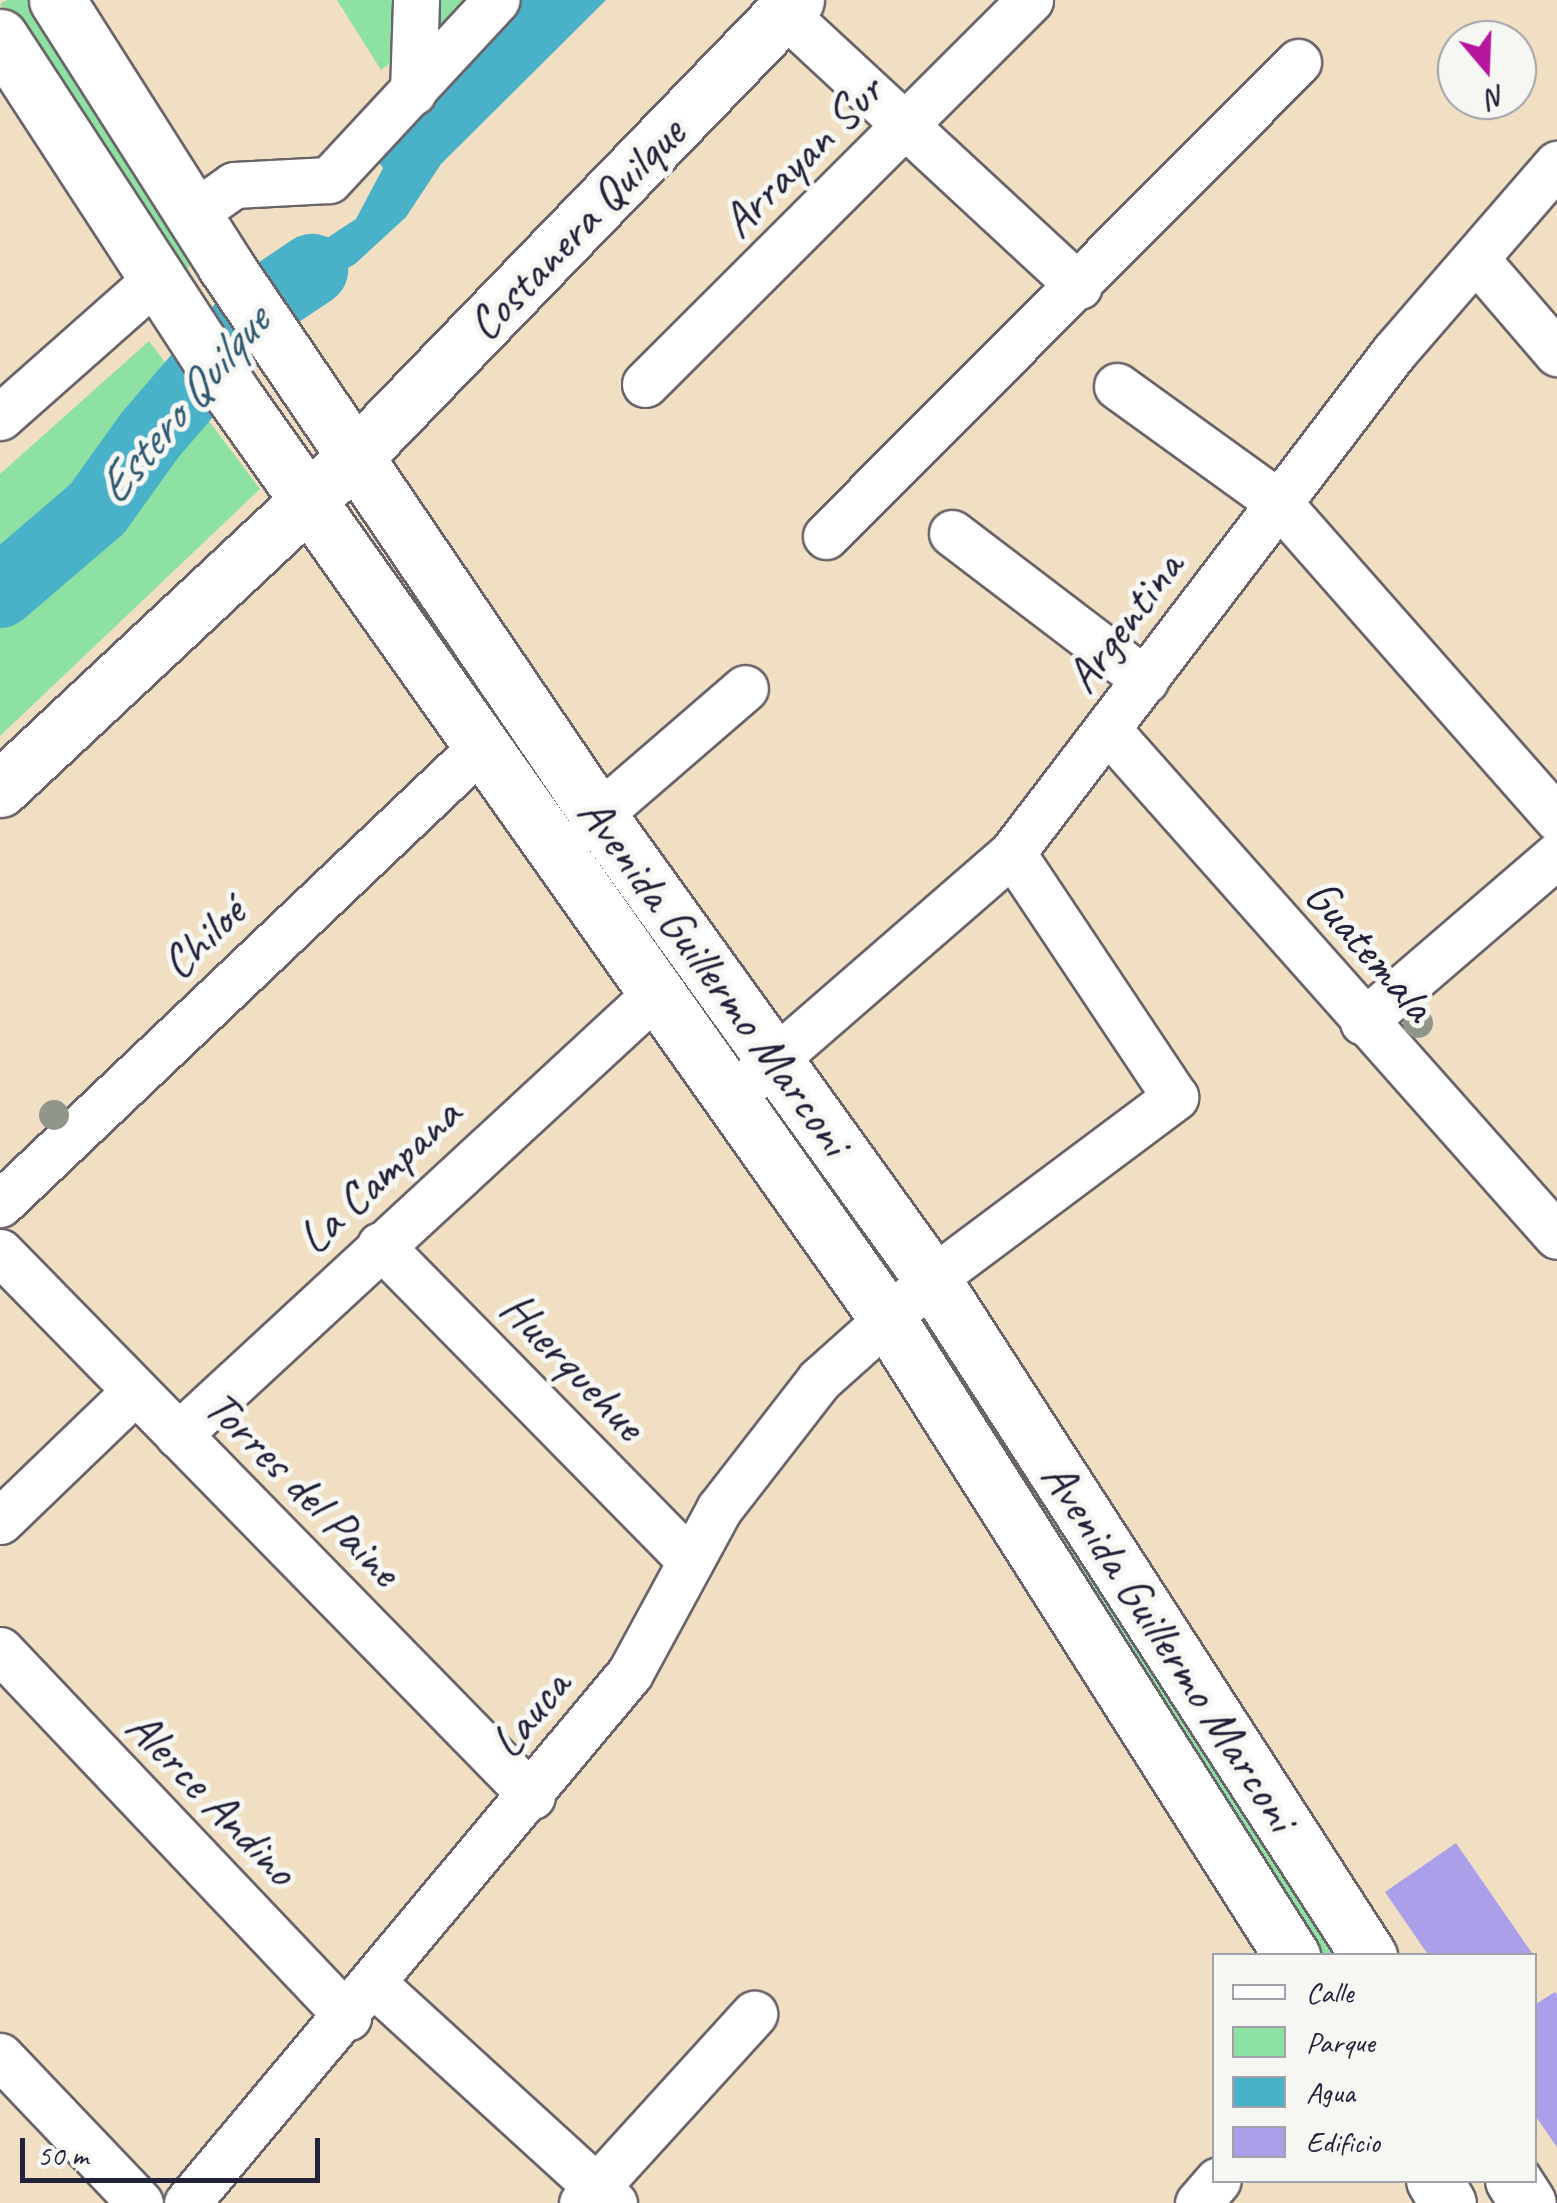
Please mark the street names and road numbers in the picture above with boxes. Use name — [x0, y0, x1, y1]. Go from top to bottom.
street label: Arrayan Sur — [709, 63, 895, 249]
street label: Costanera Quilque — [455, 105, 697, 353]
street label: Argentina — [1052, 540, 1196, 704]
street label: Avenida Guillermo Marconi — [566, 786, 864, 1166]
street label: Guatemala — [1293, 867, 1447, 1033]
street label: Chiloé — [149, 884, 257, 992]
street label: La Campana — [285, 1086, 473, 1266]
street label: Huerquehue — [488, 1280, 658, 1452]
street label: Torres del Paine — [193, 1378, 413, 1598]
street label: Avenida Guillermo Marconi — [1029, 1450, 1311, 1842]
street label: Lauca — [477, 1659, 583, 1769]
street label: Alerce Andino — [114, 1698, 310, 1898]

